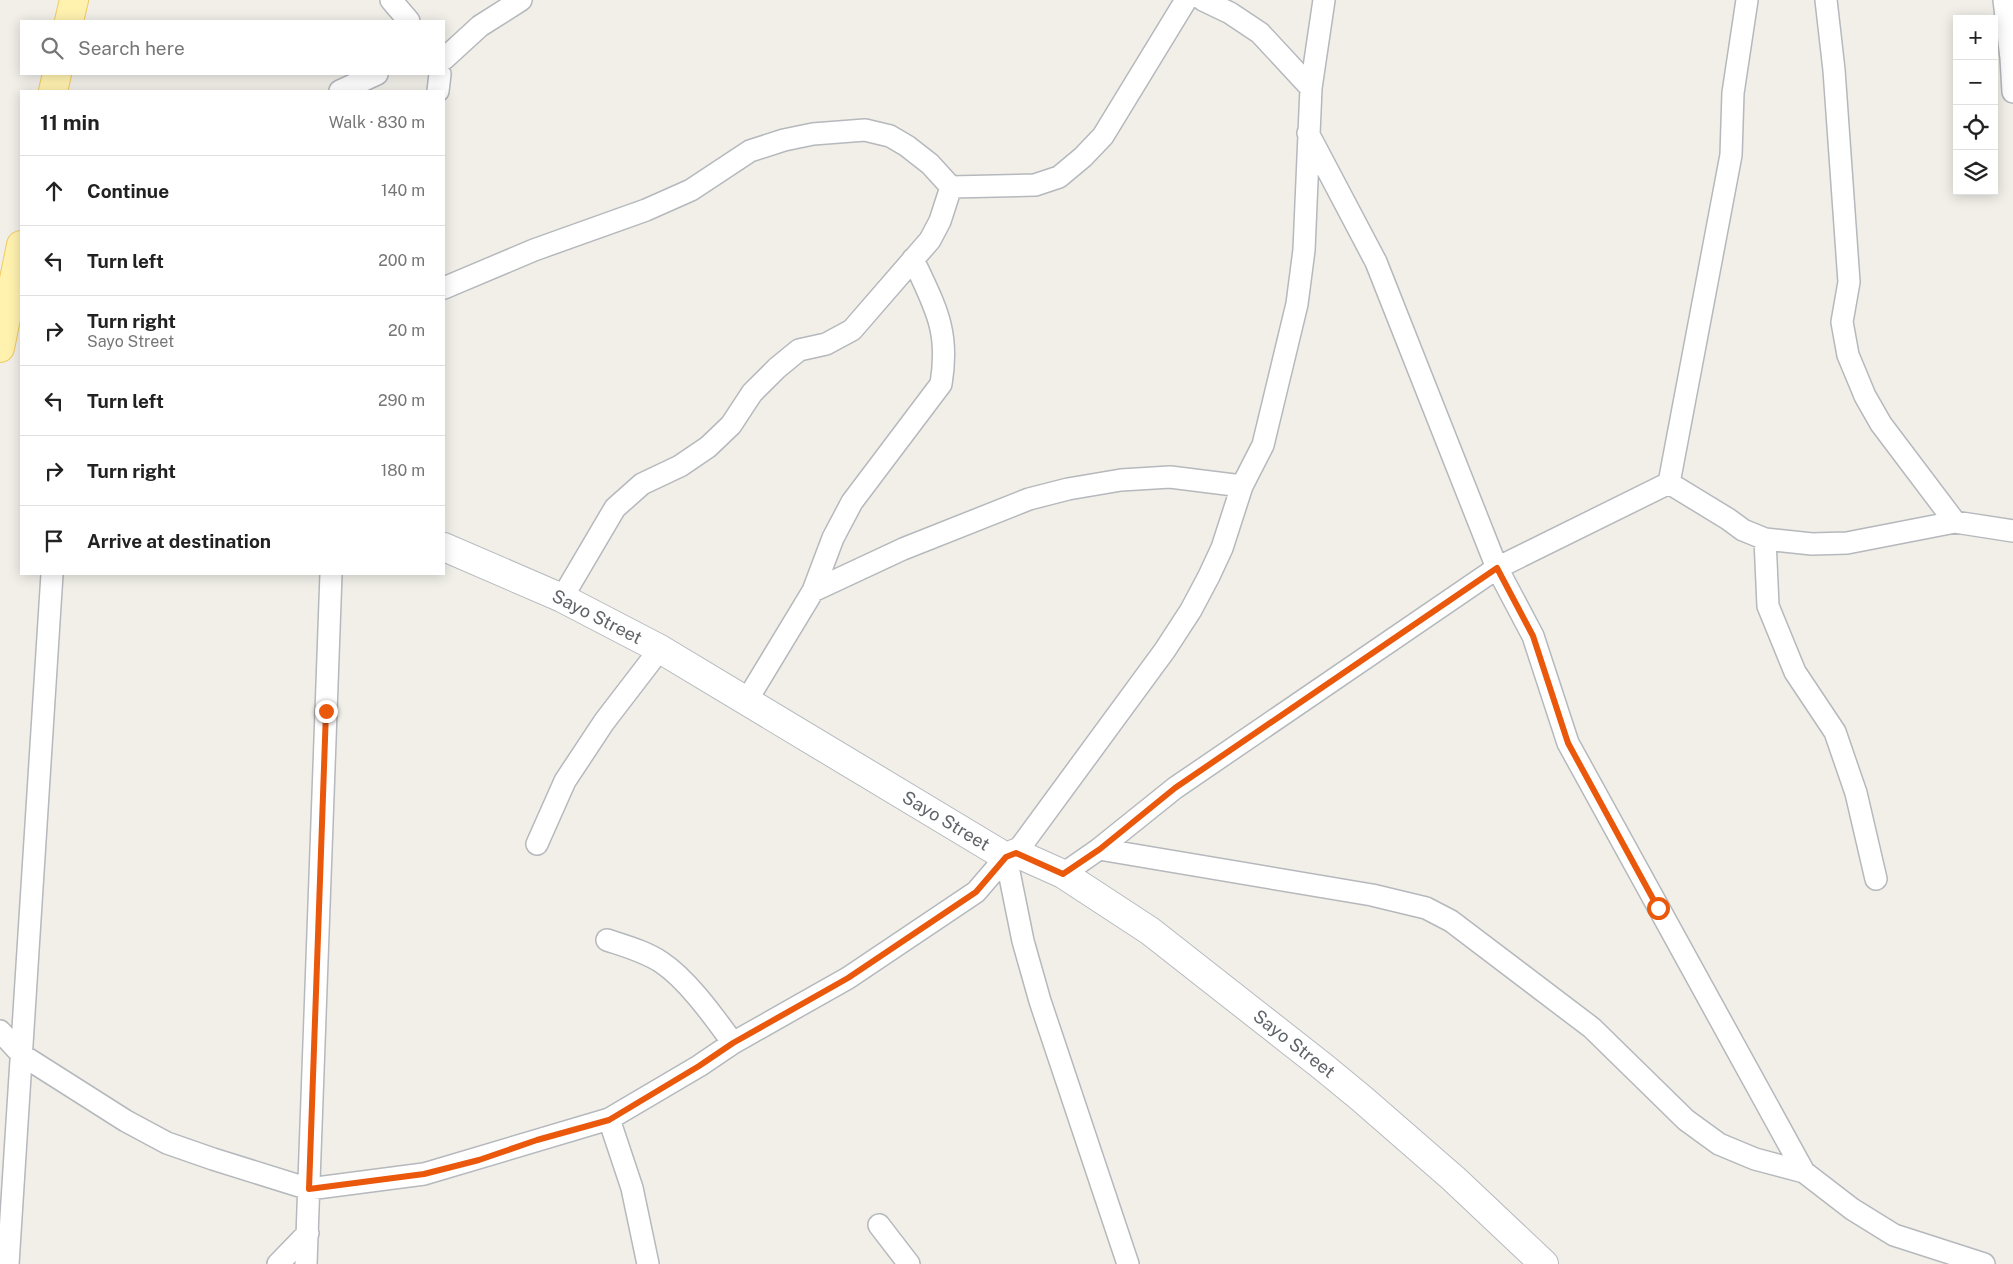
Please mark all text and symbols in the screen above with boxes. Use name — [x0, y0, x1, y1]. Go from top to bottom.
map controls — [1953, 15, 1998, 195]
button: + — [1953, 15, 1998, 60]
search box — [20, 20, 445, 75]
icon: search — [38, 34, 66, 62]
text: Search here — [78, 37, 185, 59]
button: − — [1953, 60, 1998, 105]
button: locate — [1953, 105, 1998, 150]
text: 11 min — [40, 110, 100, 135]
text: Walk · 830 m — [329, 113, 425, 132]
button: layers — [1953, 150, 1998, 195]
icon: ahead — [40, 177, 68, 205]
text: Continue — [87, 180, 169, 202]
text: 140 m — [381, 181, 425, 200]
icon: left — [40, 247, 68, 275]
text: Turn left — [87, 250, 164, 272]
text: 200 m — [378, 251, 425, 270]
text: Turn right — [87, 310, 176, 332]
icon: right — [40, 317, 68, 345]
text: 20 m — [388, 321, 425, 340]
text: Sayo Street — [87, 332, 174, 351]
icon: left — [40, 387, 68, 415]
text: Turn left — [87, 390, 164, 412]
text: 290 m — [378, 391, 425, 410]
icon: right — [40, 457, 68, 485]
text: Turn right — [87, 460, 176, 482]
text: 180 m — [381, 461, 425, 480]
icon: arrive — [40, 527, 68, 555]
text: Arrive at destination — [87, 530, 271, 552]
street label: Sayo Street — [549, 585, 646, 648]
route end — [315, 700, 338, 723]
street label: Sayo Street — [899, 786, 994, 855]
route start — [1647, 897, 1670, 920]
street label: Sayo Street — [1249, 1005, 1339, 1082]

